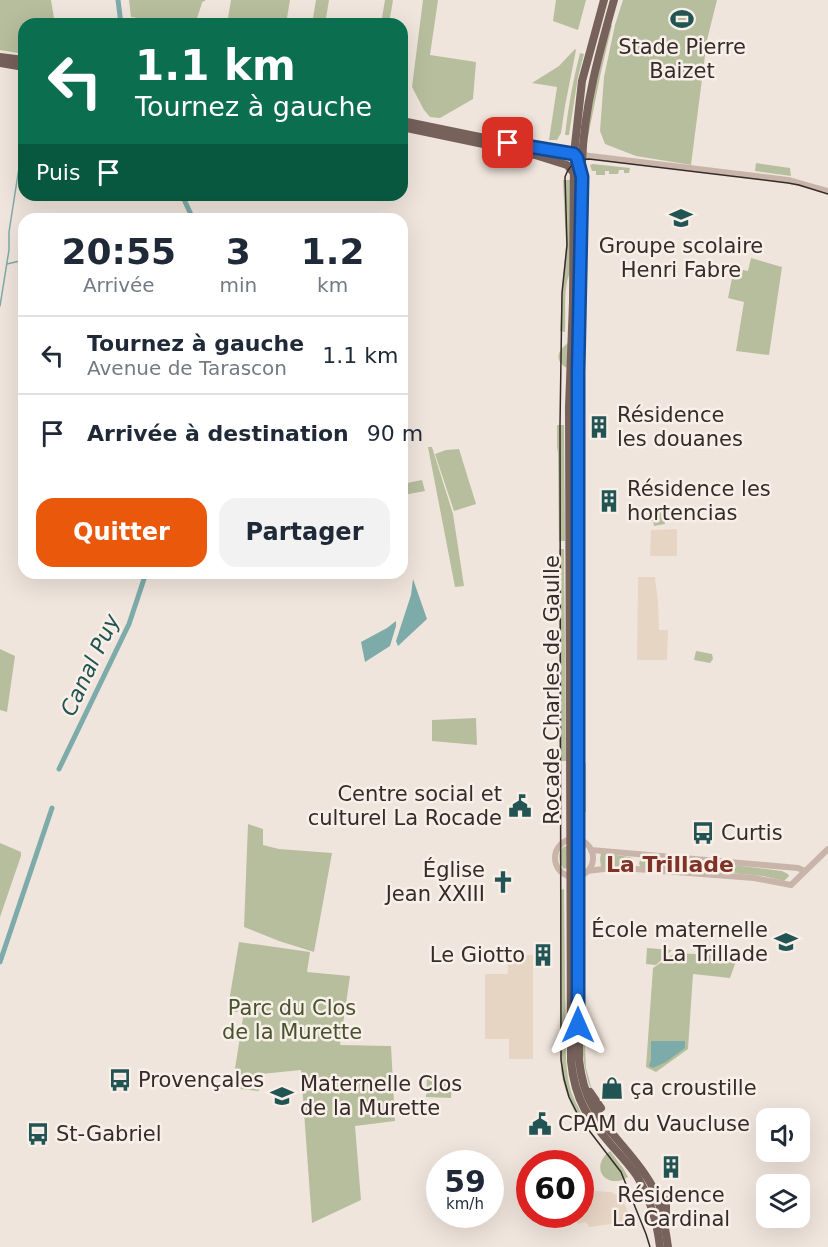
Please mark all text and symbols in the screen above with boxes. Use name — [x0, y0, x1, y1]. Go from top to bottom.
sports icon: Stade Pierre Baizet — [669, 6, 695, 32]
place label: Stade Pierre Baizet — [618, 35, 746, 83]
text: 1.1 km — [135, 41, 296, 90]
icon: left — [36, 42, 114, 120]
text: Tournez à gauche — [135, 91, 372, 122]
pin — [482, 117, 533, 168]
icon: arrive — [491, 126, 524, 159]
icon: arrive — [92, 156, 125, 189]
text: Puis — [36, 160, 80, 185]
school or university icon: Groupe scolaire Henri Fabre — [668, 205, 694, 231]
text: 20:55 — [61, 231, 176, 272]
text: 3 — [226, 231, 251, 272]
text: 1.2 — [301, 231, 365, 272]
place label: Groupe scolaire Henri Fabre — [599, 234, 763, 282]
text: Arrivée — [83, 273, 155, 297]
text: min — [220, 273, 257, 297]
text: km — [317, 273, 348, 297]
text: Tournez à gauche — [87, 331, 304, 356]
icon: left — [36, 339, 69, 372]
text: 1.1 km — [322, 343, 398, 368]
text: Avenue de Tarascon — [87, 356, 287, 380]
place label: Résidence les douanes — [617, 403, 743, 451]
building icon: Résidence les douanes — [586, 414, 612, 440]
icon: arrive — [36, 417, 69, 450]
text: Arrivée à destination — [87, 421, 349, 446]
text: 90 m — [367, 421, 423, 446]
place label: Résidence les hortencias — [627, 477, 771, 525]
building icon: Résidence les hortencias — [596, 488, 622, 514]
button: Quitter — [36, 498, 207, 567]
button: Partager — [219, 498, 390, 567]
street label: Rocade Charles de Gaulle — [540, 555, 564, 825]
water label: Canal Puy — [56, 609, 125, 720]
place label: Centre social et culturel La Rocade — [308, 782, 502, 830]
public building icon: Centre social et culturel La Rocade — [507, 793, 533, 819]
bus stop icon: Curtis — [690, 820, 716, 846]
place label: Curtis — [721, 821, 783, 845]
district label: La Trillade — [606, 852, 734, 877]
place label: Église Jean XXIII — [384, 857, 485, 906]
church icon: Église Jean XXIII — [490, 869, 516, 895]
place label: École maternelle La Trillade — [591, 917, 768, 966]
school or university icon: École maternelle La Trillade — [773, 929, 799, 955]
building icon: Le Giotto — [530, 942, 556, 968]
place label: Le Giotto — [430, 943, 525, 967]
position arrow — [546, 993, 610, 1057]
park label: Parc du Clos de la Murette — [222, 996, 362, 1044]
bus stop icon: Provençales — [107, 1067, 133, 1093]
place label: Provençales — [138, 1068, 264, 1092]
place label: Maternelle Clos de la Murette — [300, 1072, 462, 1120]
shop icon: ça croustille — [599, 1075, 625, 1101]
place label: ça croustille — [630, 1076, 757, 1100]
school or university icon: Maternelle Clos de la Murette — [269, 1083, 295, 1109]
map controls — [756, 1108, 810, 1228]
button: sound — [756, 1108, 810, 1162]
public building icon: CPAM du Vaucluse — [527, 1111, 553, 1137]
place label: CPAM du Vaucluse — [558, 1112, 750, 1136]
bus stop icon: St-Gabriel — [25, 1121, 51, 1147]
place label: St-Gabriel — [56, 1122, 162, 1146]
speed limit sign: 60 — [516, 1150, 594, 1228]
building icon: Résidence La Cardinal — [658, 1154, 684, 1180]
text: 59 — [444, 1164, 486, 1199]
button: layers — [756, 1174, 810, 1228]
place label: Résidence La Cardinal — [612, 1183, 730, 1231]
text: km/h — [446, 1195, 484, 1213]

